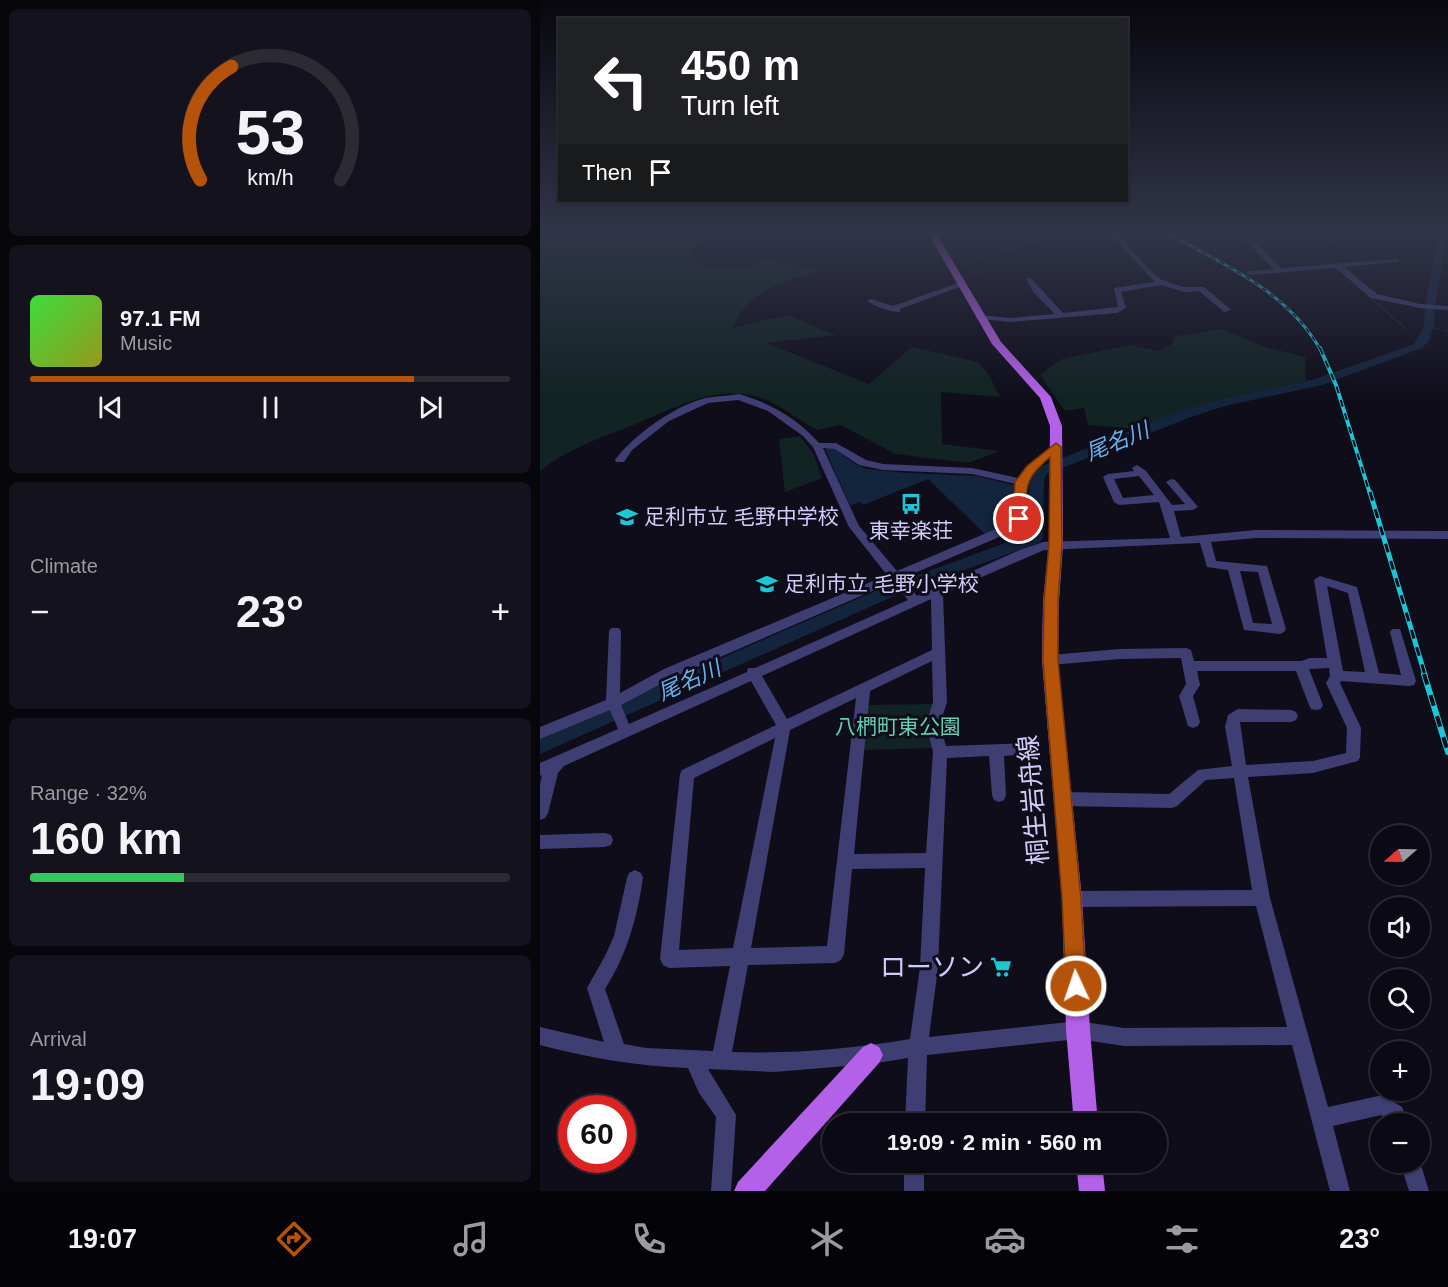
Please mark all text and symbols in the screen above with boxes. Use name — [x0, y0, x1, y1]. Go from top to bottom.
icon: left — [582, 42, 660, 120]
text: 450 m — [681, 42, 800, 89]
text: Turn left — [681, 91, 779, 121]
text: 53 — [235, 98, 305, 167]
icon: arrive — [644, 156, 677, 189]
text: Then — [582, 160, 632, 185]
text: km/h — [247, 166, 293, 190]
text: 97.1 FM — [120, 306, 201, 331]
text: Music — [120, 332, 172, 354]
icon: previous — [94, 391, 127, 424]
icon: pause — [254, 391, 287, 424]
icon: next — [414, 391, 447, 424]
water label: 尾名川 — [1082, 417, 1154, 465]
bus stop icon: 東幸楽荘 — [899, 492, 923, 516]
pin — [993, 493, 1044, 544]
icon: arrive — [1002, 502, 1035, 535]
school or university icon: 足利市立 毛野中学校 — [615, 505, 639, 529]
place label: 足利市立 毛野中学校 — [644, 505, 839, 528]
place label: 東幸楽荘 — [869, 519, 953, 542]
text: Climate — [30, 555, 98, 577]
school or university icon: 足利市立 毛野小学校 — [755, 572, 779, 596]
place label: 足利市立 毛野小学校 — [784, 572, 979, 595]
text: 23° — [236, 586, 304, 637]
text: − — [30, 593, 49, 630]
text: + — [491, 593, 510, 630]
water label: 尾名川 — [654, 655, 726, 705]
park label: 八椚町東公園 — [835, 715, 961, 738]
street label: 桐生岩舟線 — [1012, 734, 1054, 866]
text: Range · 32% — [30, 782, 147, 804]
text: 160 km — [30, 813, 183, 864]
north arrow — [1370, 825, 1430, 885]
map controls — [1370, 825, 1430, 1173]
button: sound — [1370, 897, 1430, 957]
place label: ローソン — [880, 952, 984, 982]
position arrow — [1044, 954, 1108, 1018]
supermarket icon: ローソン — [989, 955, 1013, 979]
button: search — [1370, 969, 1430, 1029]
text: Arrival — [30, 1028, 87, 1050]
button: + — [1370, 1041, 1430, 1101]
text: 19:09 — [30, 1059, 145, 1110]
speed limit sign: 60 — [558, 1095, 636, 1173]
button: − — [1370, 1113, 1430, 1173]
text: 19:09 · 2 min · 560 m — [887, 1130, 1102, 1155]
icon: directions — [273, 1218, 315, 1260]
icon: music — [450, 1218, 492, 1260]
icon: phone — [628, 1218, 670, 1260]
icon: climate — [806, 1218, 848, 1260]
icon: car — [984, 1218, 1026, 1260]
icon: filters — [1161, 1218, 1203, 1260]
text: 19:07 — [68, 1224, 137, 1254]
text: 23° — [1339, 1224, 1380, 1254]

